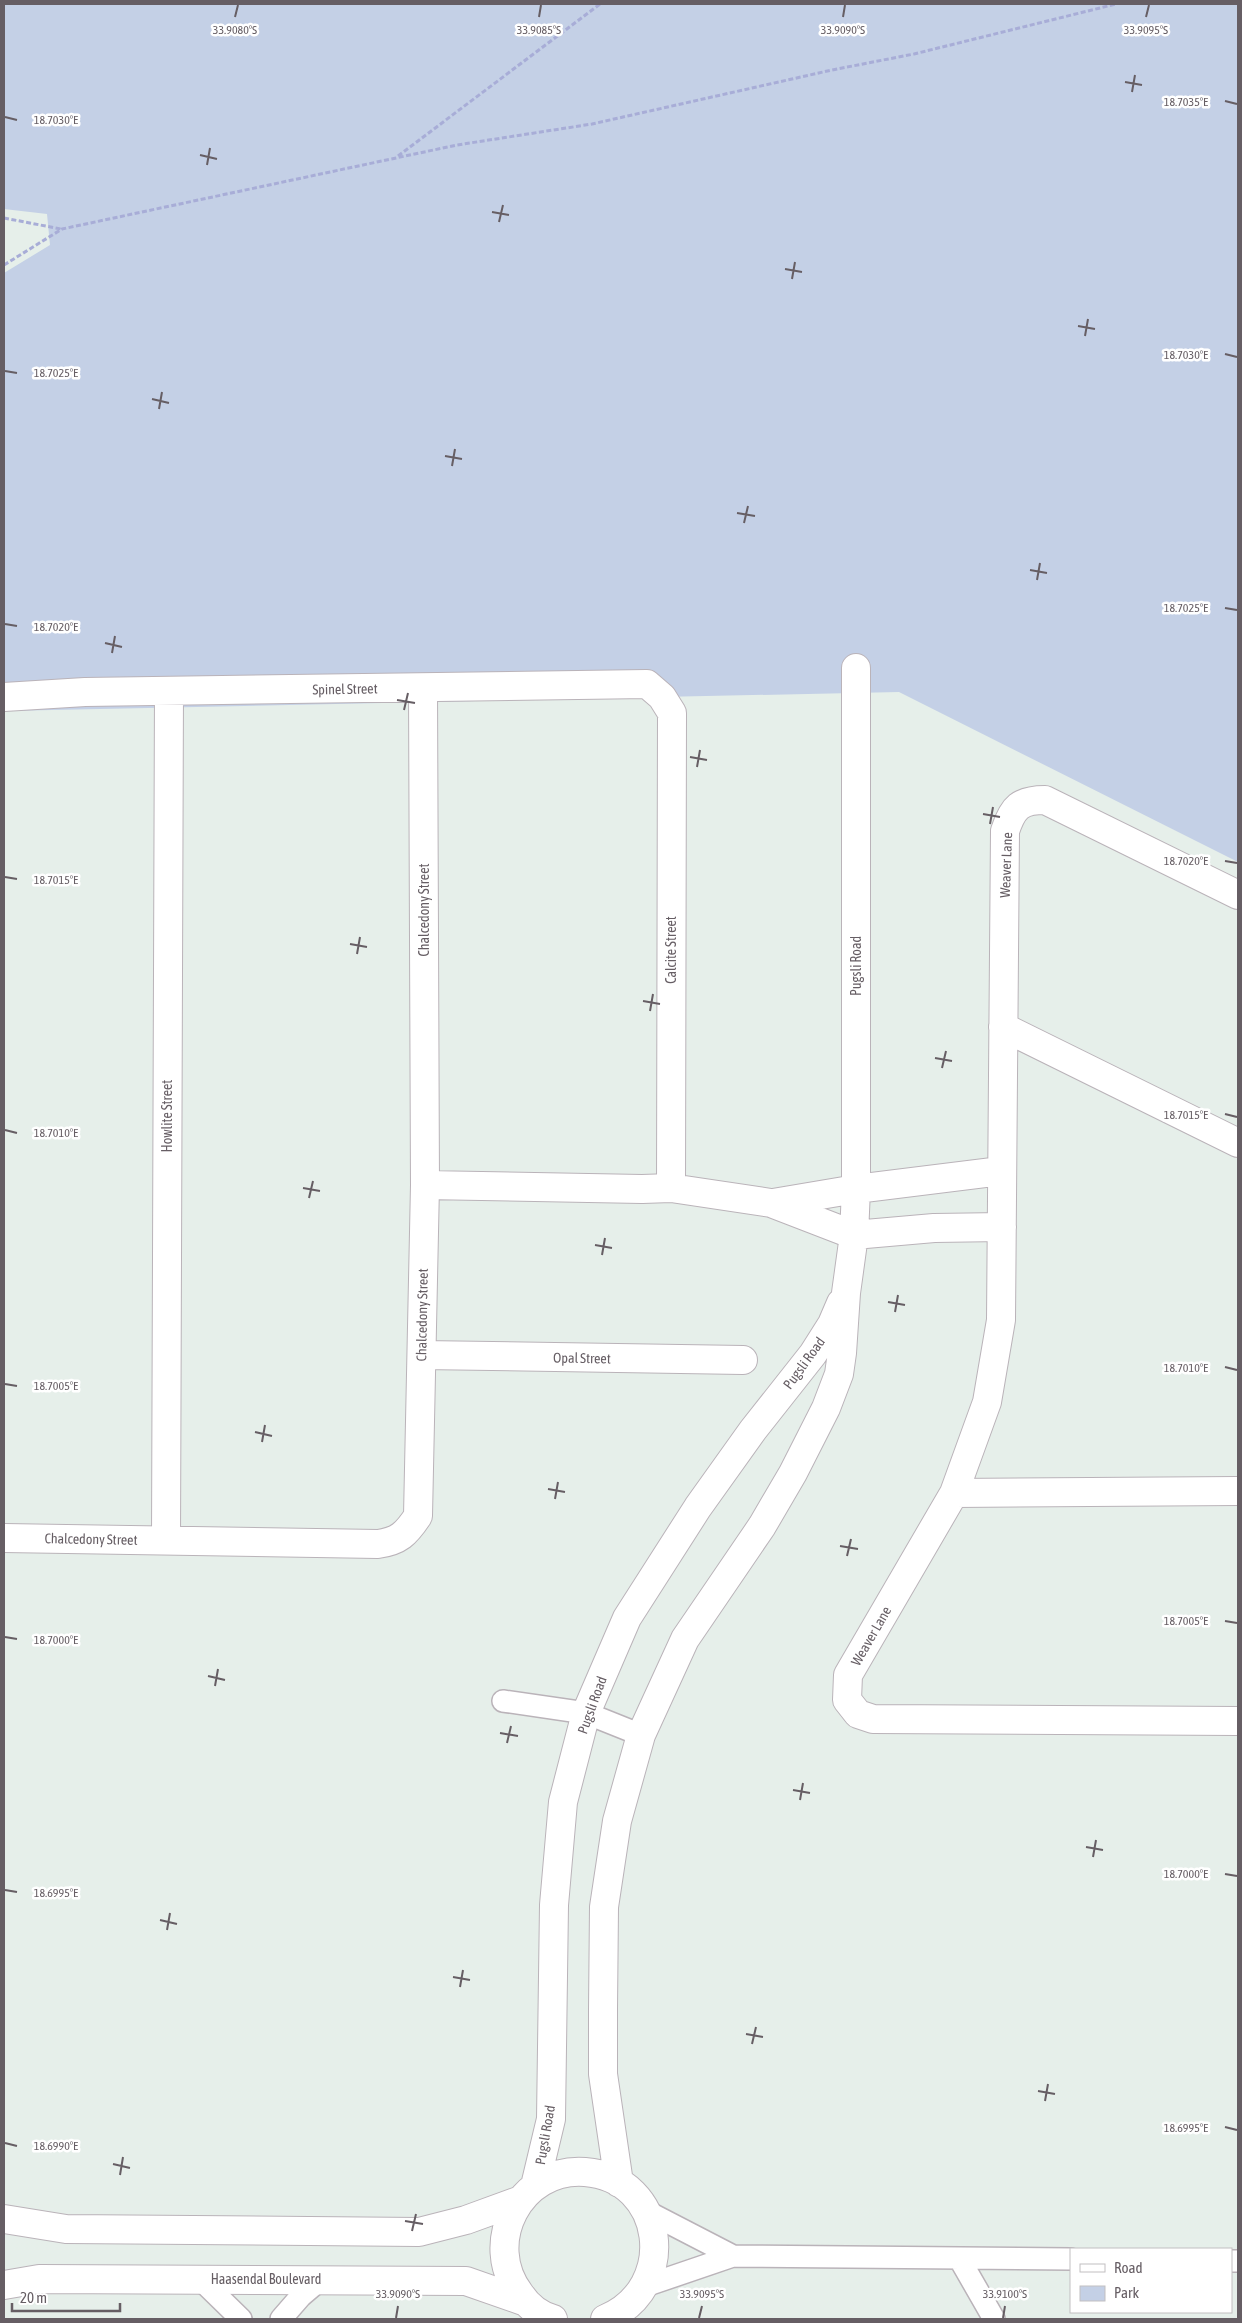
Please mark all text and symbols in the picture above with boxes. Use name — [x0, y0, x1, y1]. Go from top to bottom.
text: 33.9080°S — [213, 23, 257, 37]
text: 33.9085°S — [517, 23, 561, 37]
text: 33.9090°S — [821, 23, 865, 37]
text: 33.9095°S — [1124, 23, 1168, 37]
text: 18.7035°E — [1164, 95, 1208, 109]
text: 18.7030°E — [34, 113, 78, 127]
text: 18.7030°E — [1164, 348, 1208, 362]
text: 18.7025°E — [34, 366, 78, 380]
text: 18.7025°E — [1164, 601, 1208, 615]
text: 18.7020°E — [34, 620, 78, 634]
street label: Spinel Street — [312, 680, 378, 698]
street label: Weaver Lane — [997, 832, 1015, 898]
text: 18.7020°E — [1164, 854, 1208, 868]
street label: Chalcedony Street — [416, 863, 432, 957]
text: 18.7015°E — [34, 873, 78, 887]
street label: Calcite Street — [663, 916, 679, 984]
street label: Pugsli Road — [848, 936, 864, 996]
street label: Howlite Street — [159, 1080, 175, 1152]
text: 18.7015°E — [1164, 1108, 1208, 1122]
text: 18.7010°E — [34, 1126, 78, 1140]
street label: Chalcedony Street — [413, 1268, 431, 1362]
street label: Pugsli Road — [780, 1334, 828, 1392]
street label: Opal Street — [553, 1349, 611, 1367]
text: 18.7010°E — [1164, 1361, 1208, 1375]
text: 18.7005°E — [34, 1379, 78, 1393]
street label: Chalcedony Street — [44, 1530, 138, 1548]
street label: Weaver Lane — [848, 1604, 894, 1668]
text: 18.7005°E — [1164, 1614, 1208, 1628]
text: 18.7000°E — [34, 1633, 78, 1647]
street label: Pugsli Road — [574, 1674, 610, 1736]
text: 18.7000°E — [1164, 1867, 1208, 1881]
text: 18.6995°E — [34, 1886, 78, 1900]
street label: Pugsli Road — [532, 2104, 558, 2166]
text: 18.6995°E — [1164, 2121, 1208, 2135]
text: 18.6990°E — [34, 2139, 78, 2153]
legend — [1070, 2248, 1232, 2313]
text: Road — [1114, 2259, 1143, 2276]
street label: Haasendal Boulevard — [211, 2271, 321, 2287]
scale bar — [12, 2280, 120, 2312]
text: Park — [1114, 2284, 1139, 2301]
text: 33.9090°S — [376, 2287, 420, 2301]
text: 33.9095°S — [680, 2287, 724, 2301]
text: 33.9100°S — [983, 2287, 1027, 2301]
text: 20 m — [20, 2289, 47, 2306]

